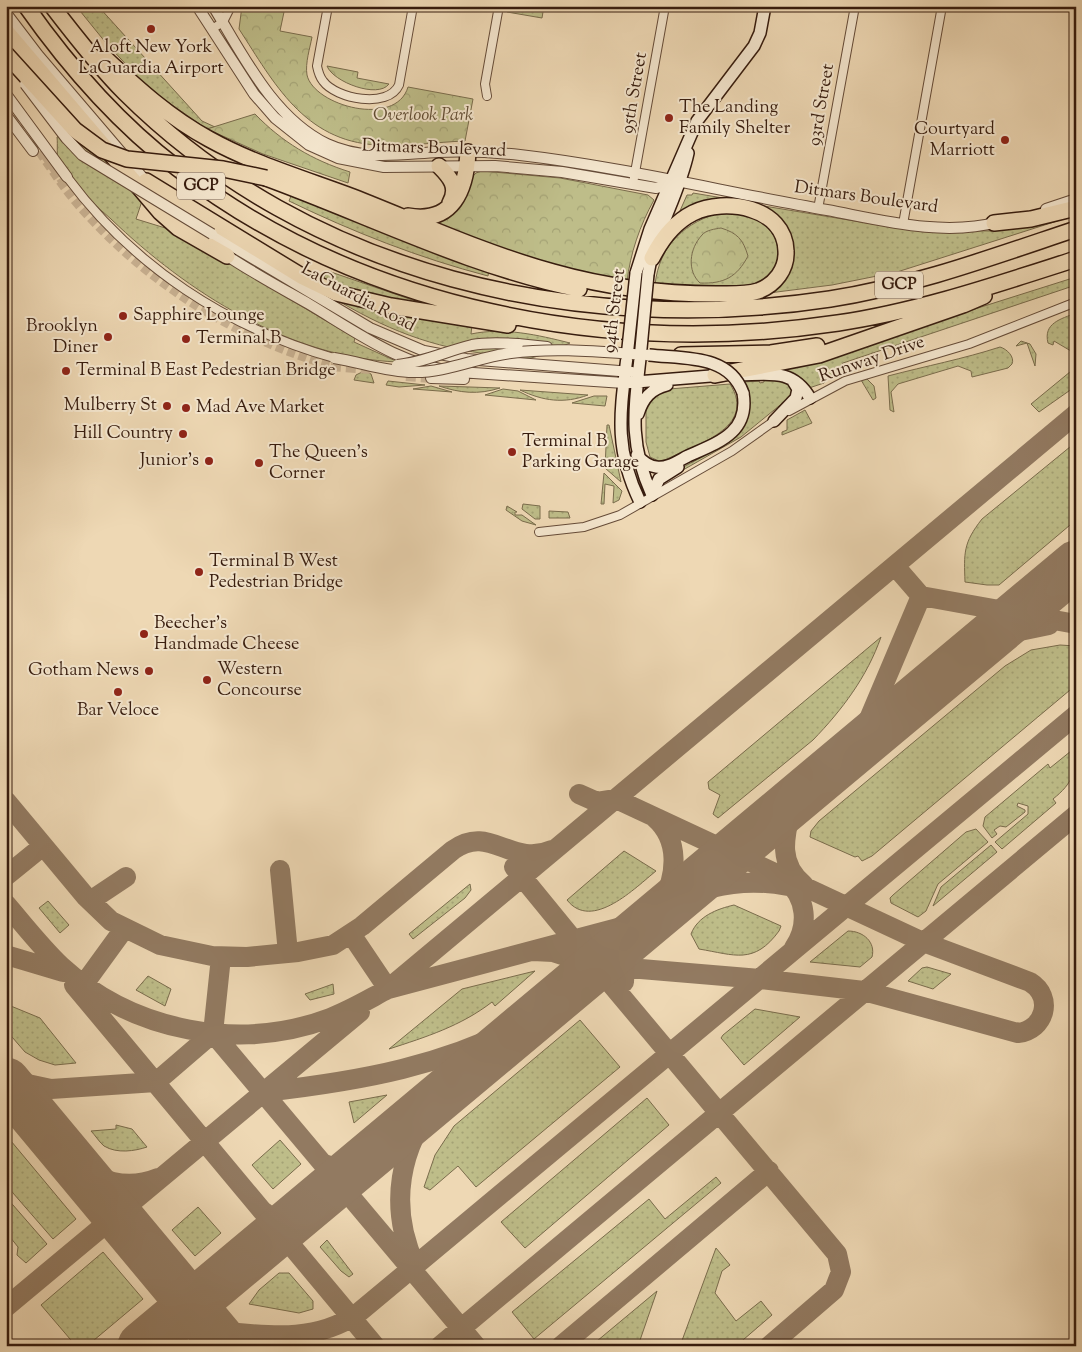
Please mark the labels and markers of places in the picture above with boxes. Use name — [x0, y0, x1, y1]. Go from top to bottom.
marker: Aloft New York LaGuardia Airport — [145, 23, 157, 35]
place label: Aloft New York LaGuardia Airport — [78, 35, 224, 82]
place label: The Landing Family Shelter — [679, 95, 790, 142]
marker: The Landing Family Shelter — [663, 112, 675, 124]
place label: Courtyard Marriott — [914, 117, 995, 164]
marker: Courtyard Marriott — [999, 134, 1011, 146]
place label: Sapphire Lounge — [133, 303, 265, 329]
marker: Sapphire Lounge — [117, 310, 129, 322]
place label: Brooklyn Diner — [26, 314, 98, 361]
place label: Terminal B — [196, 326, 281, 352]
marker: Brooklyn Diner — [102, 331, 114, 343]
marker: Terminal B — [180, 333, 192, 345]
place label: Terminal B East Pedestrian Bridge — [76, 358, 336, 384]
marker: Terminal B East Pedestrian Bridge — [60, 365, 72, 377]
place label: Mulberry St — [64, 393, 157, 419]
place label: Mad Ave Market — [196, 395, 325, 421]
marker: Mulberry St — [161, 400, 173, 412]
marker: Mad Ave Market — [180, 402, 192, 414]
place label: Hill Country — [73, 421, 173, 447]
marker: Hill Country — [177, 428, 189, 440]
place label: Terminal B Parking Garage — [522, 429, 639, 476]
place label: The Queen’s Corner — [269, 440, 368, 487]
marker: Terminal B Parking Garage — [506, 446, 518, 458]
place label: Junior's — [139, 448, 199, 474]
marker: Junior's — [203, 455, 215, 467]
marker: The Queen’s Corner — [253, 457, 265, 469]
place label: Terminal B West Pedestrian Bridge — [209, 549, 343, 596]
marker: Terminal B West Pedestrian Bridge — [193, 566, 205, 578]
place label: Beecher’s Handmade Cheese — [154, 611, 299, 658]
marker: Beecher’s Handmade Cheese — [138, 628, 150, 640]
place label: Western Concourse — [217, 657, 302, 704]
place label: Gotham News — [28, 658, 139, 684]
marker: Gotham News — [143, 665, 155, 677]
marker: Western Concourse — [201, 674, 213, 686]
marker: Bar Veloce — [112, 686, 124, 698]
place label: Bar Veloce — [77, 698, 159, 724]

